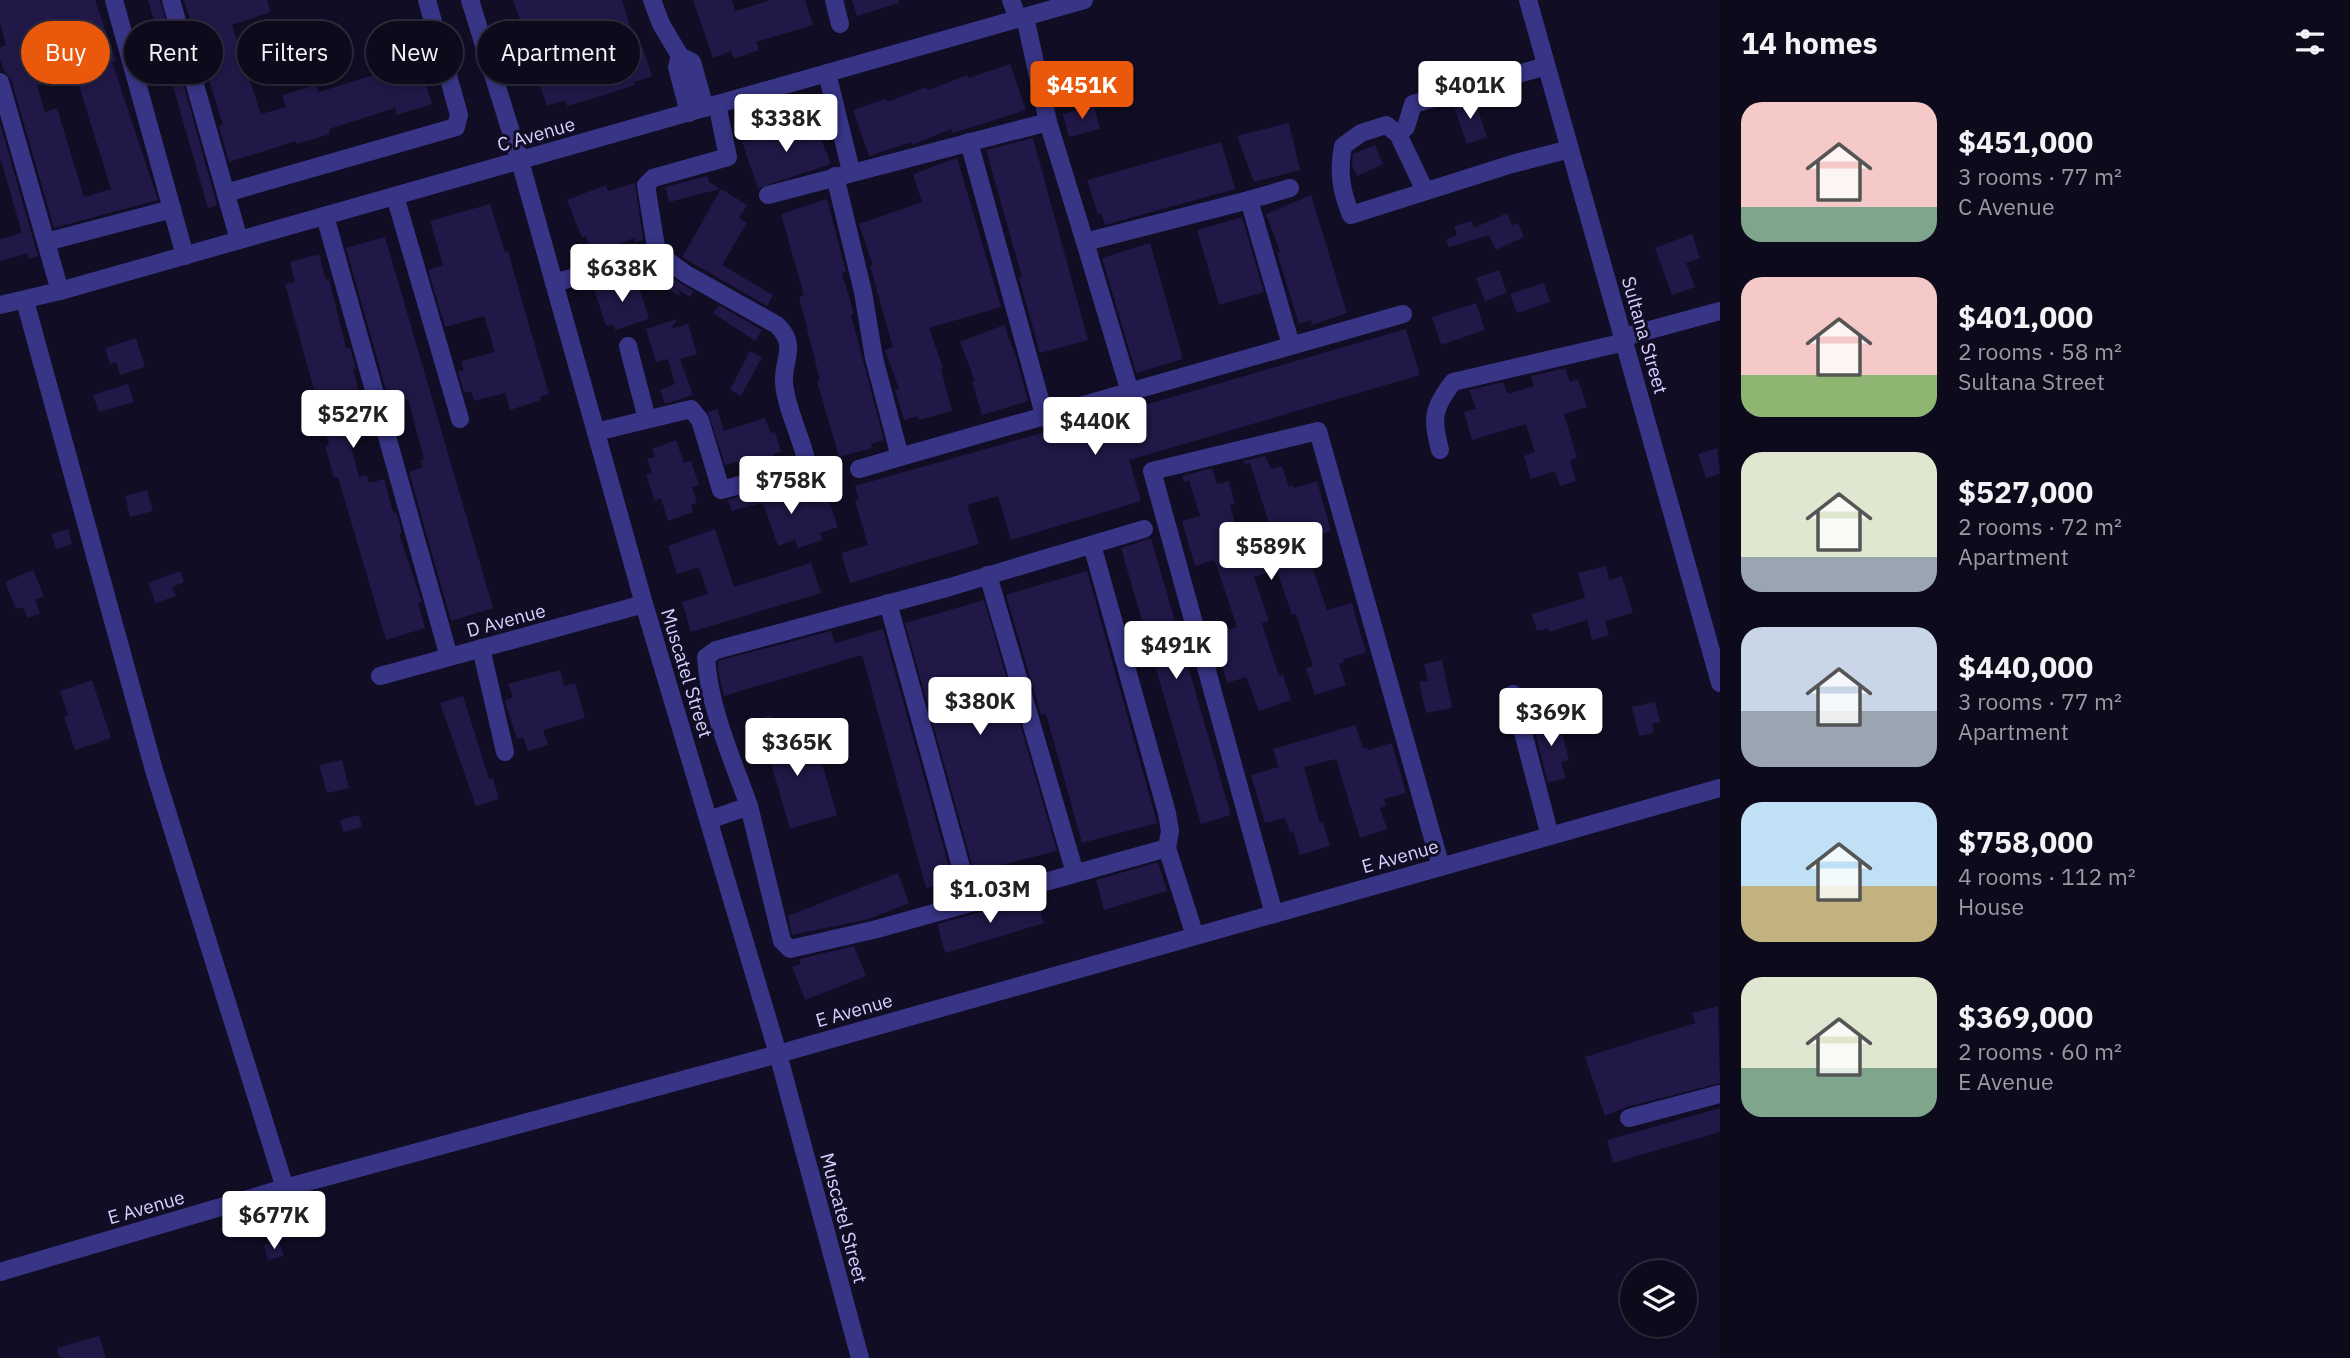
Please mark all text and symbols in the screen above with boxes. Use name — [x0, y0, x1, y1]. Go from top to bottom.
chip: Buy — [21, 21, 110, 84]
chip: Rent — [124, 21, 223, 84]
chip: Filters — [237, 21, 352, 84]
chip: New — [366, 21, 463, 84]
chip: Apartment — [477, 21, 640, 84]
text: 14 homes — [1741, 23, 1878, 62]
icon: filters — [2291, 23, 2329, 61]
pin: $451K — [1033, 61, 1131, 121]
pin: $401K — [1421, 61, 1519, 121]
text: $451K — [1046, 69, 1118, 99]
text: $401K — [1434, 69, 1506, 99]
pin: $338K — [737, 94, 835, 154]
text: $338K — [750, 102, 822, 132]
street label: C Avenue — [494, 111, 578, 157]
text: $451,000 — [1958, 122, 2093, 161]
icon: home — [1797, 130, 1881, 214]
text: 3 rooms · 77 m² — [1958, 161, 2122, 191]
text: C Avenue — [1958, 191, 2055, 221]
pin: $638K — [573, 244, 671, 304]
text: $638K — [586, 252, 658, 282]
street label: Sultana Street — [1617, 273, 1673, 397]
text: $401,000 — [1958, 297, 2093, 336]
icon: home — [1797, 305, 1881, 389]
text: 2 rooms · 58 m² — [1958, 336, 2122, 366]
text: Sultana Street — [1958, 366, 2105, 396]
pin: $527K — [304, 391, 402, 450]
text: $527K — [317, 398, 389, 428]
pin: $440K — [1046, 398, 1144, 457]
text: $440K — [1059, 405, 1131, 435]
pin: $758K — [742, 456, 840, 516]
text: $758K — [755, 464, 827, 494]
text: $527,000 — [1958, 472, 2093, 511]
icon: home — [1797, 480, 1881, 564]
text: 2 rooms · 72 m² — [1958, 511, 2122, 541]
pin: $589K — [1222, 522, 1320, 582]
text: $589K — [1235, 530, 1307, 560]
text: Apartment — [1958, 541, 2069, 571]
street label: D Avenue — [464, 598, 548, 642]
street label: Muscatel Street — [656, 605, 718, 741]
pin: $491K — [1127, 622, 1225, 681]
text: $491K — [1140, 629, 1212, 659]
text: $440,000 — [1958, 647, 2093, 686]
icon: home — [1797, 655, 1881, 739]
pin: $380K — [931, 678, 1029, 737]
text: $380K — [944, 685, 1016, 715]
text: 3 rooms · 77 m² — [1958, 686, 2122, 716]
pin: $369K — [1502, 688, 1600, 748]
text: $369K — [1515, 696, 1587, 726]
text: Apartment — [1958, 716, 2069, 746]
pin: $365K — [748, 718, 846, 778]
text: $365K — [761, 726, 833, 756]
text: $758,000 — [1958, 822, 2093, 861]
icon: home — [1797, 830, 1881, 914]
street label: E Avenue — [1359, 834, 1441, 878]
text: 4 rooms · 112 m² — [1958, 861, 2136, 891]
pin: $1.03M — [933, 866, 1047, 925]
text: $1.03M — [949, 873, 1031, 903]
text: House — [1958, 891, 2024, 921]
street label: E Avenue — [813, 988, 895, 1032]
text: $369,000 — [1958, 997, 2093, 1036]
icon: home — [1797, 1005, 1881, 1089]
text: 2 rooms · 60 m² — [1958, 1036, 2122, 1066]
text: E Avenue — [1958, 1066, 2054, 1096]
street label: Muscatel Street — [815, 1150, 873, 1286]
street label: E Avenue — [105, 1185, 187, 1229]
pin: $677K — [225, 1192, 323, 1251]
text: $677K — [238, 1199, 310, 1229]
map controls — [1620, 1260, 1697, 1337]
button: layers — [1620, 1260, 1697, 1337]

